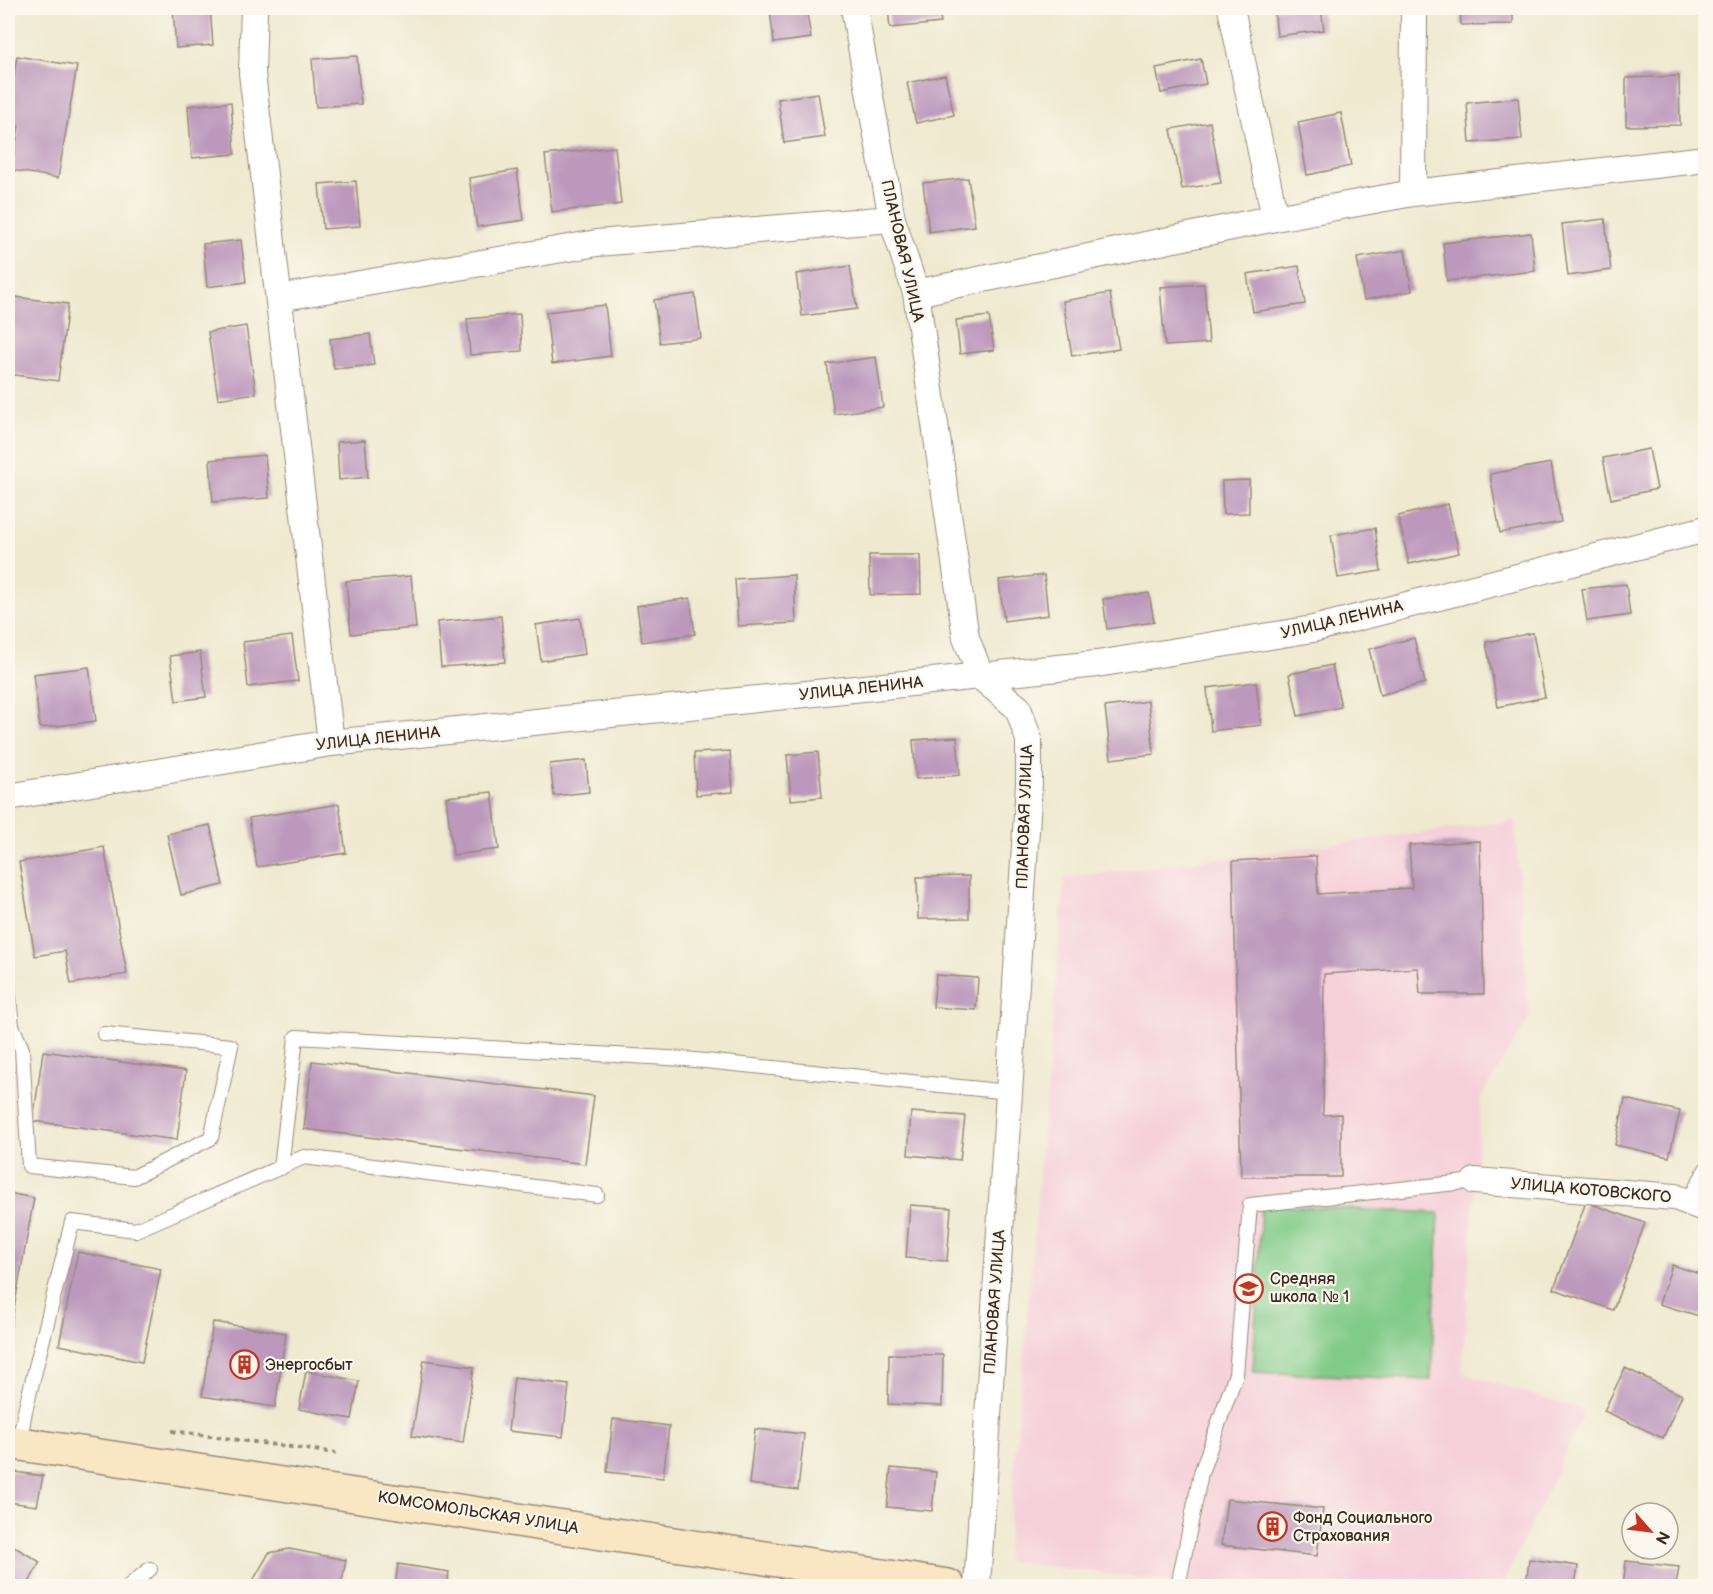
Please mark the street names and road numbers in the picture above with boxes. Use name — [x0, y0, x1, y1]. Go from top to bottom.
street label: ПЛАНОВАЯ УЛИЦА — [876, 178, 928, 324]
street label: УЛИЦА ЛЕНИНА — [1279, 597, 1405, 643]
street label: УЛИЦА ЛЕНИНА — [798, 673, 924, 705]
street label: УЛИЦА ЛЕНИНА — [315, 723, 441, 755]
street label: ПЛАНОВАЯ УЛИЦА — [1013, 744, 1037, 890]
street label: УЛИЦА КОТОВСКОГО — [1510, 1175, 1673, 1208]
street label: ПЛАНОВАЯ УЛИЦА — [980, 1229, 1010, 1375]
street label: КОМСОМОЛЬСКАЯ УЛИЦА — [376, 1488, 580, 1538]

